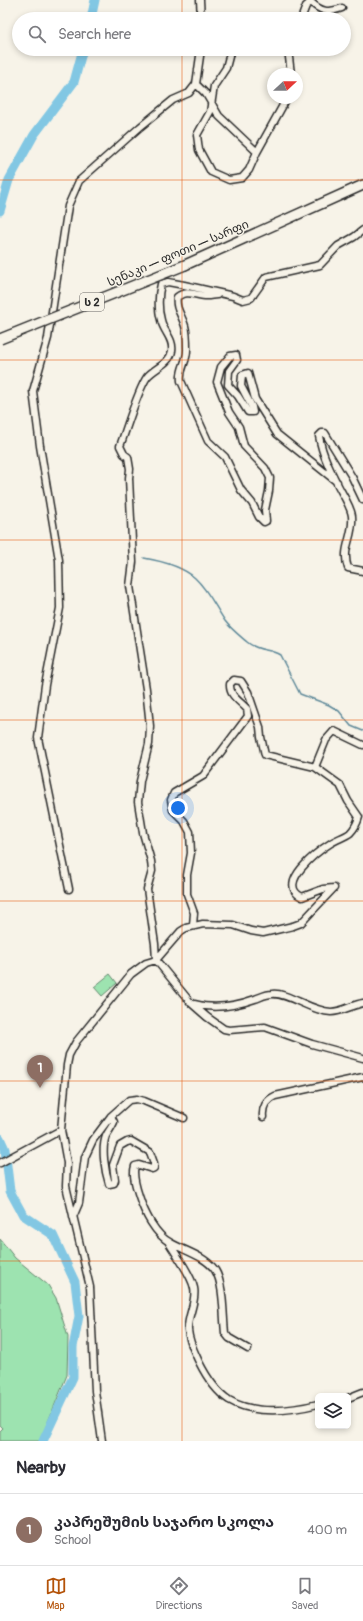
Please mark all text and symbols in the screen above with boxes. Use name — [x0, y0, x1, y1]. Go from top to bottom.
search box — [12, 12, 351, 56]
icon: search — [26, 23, 48, 45]
text: Search here — [58, 25, 131, 44]
north arrow — [267, 68, 303, 104]
street label: სენაკი — ფოთი — სარფი — [105, 217, 251, 290]
road number: ს 2 — [80, 293, 104, 311]
your location — [168, 798, 188, 818]
pin: 1 — [27, 1055, 53, 1088]
map controls — [315, 1393, 351, 1429]
button: layers — [315, 1393, 351, 1429]
text: Nearby — [16, 1457, 65, 1478]
text: კაპრეშუმის საჯარო სკოლა — [54, 1513, 274, 1532]
text: 1 — [26, 1522, 32, 1538]
text: 400 m — [307, 1522, 347, 1538]
text: School — [54, 1532, 91, 1548]
tab: Map — [45, 1575, 67, 1612]
tab: Directions — [156, 1575, 202, 1612]
tab: Saved — [291, 1575, 318, 1612]

